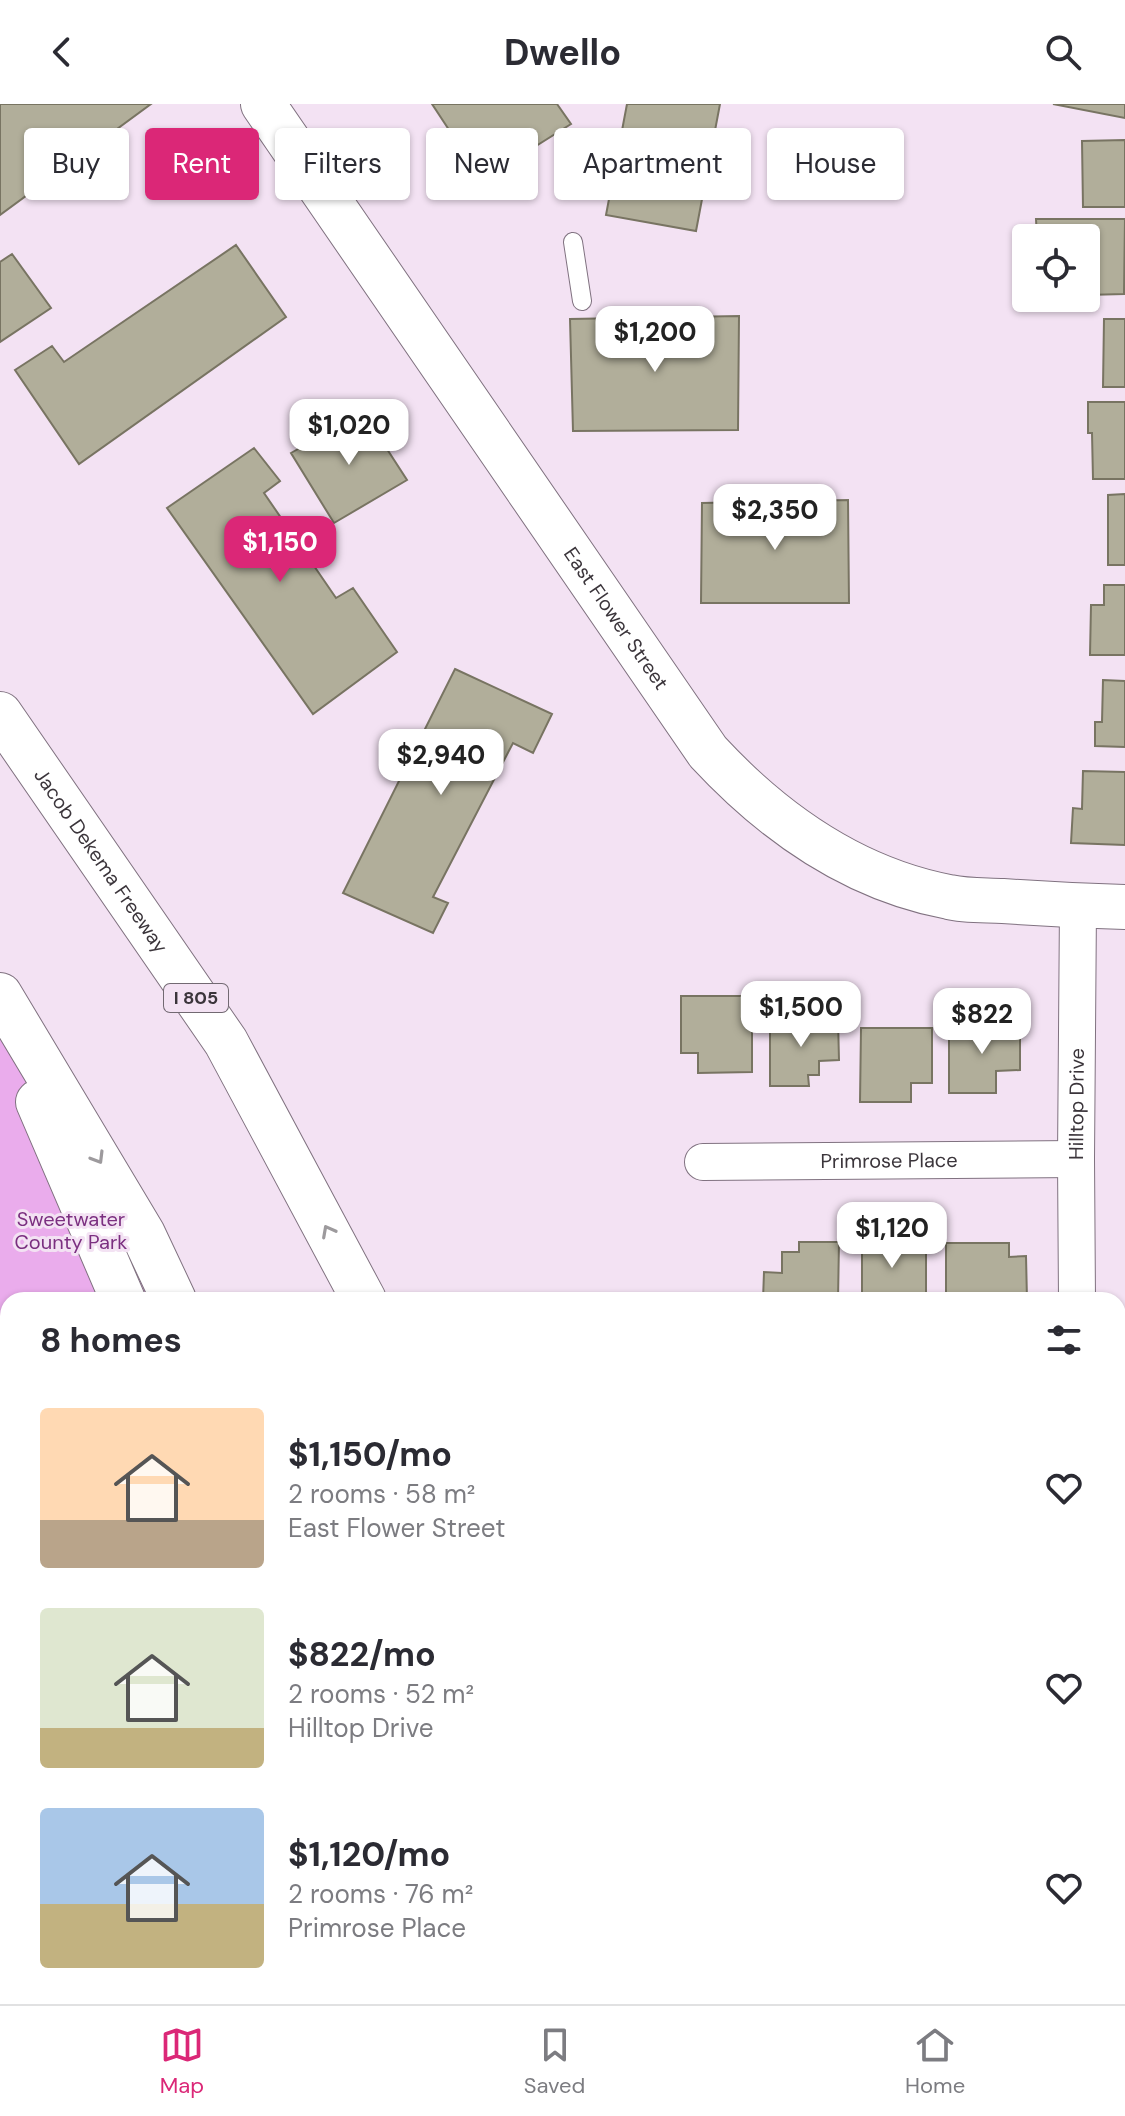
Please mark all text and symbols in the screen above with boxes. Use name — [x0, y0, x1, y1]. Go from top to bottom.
text: Dwello — [504, 29, 621, 76]
icon: back — [40, 30, 84, 74]
icon: search — [1041, 30, 1085, 74]
chip: Buy — [24, 128, 129, 200]
chip: Rent — [145, 128, 259, 200]
chip: Filters — [275, 128, 410, 200]
chip: New — [426, 128, 538, 200]
chip: Apartment — [554, 128, 751, 200]
chip: House — [767, 128, 904, 200]
map controls — [1012, 224, 1100, 312]
button: locate — [1012, 224, 1100, 312]
pin: $1,200 — [590, 306, 720, 374]
text: $1,200 — [613, 315, 697, 349]
pin: $1,020 — [284, 399, 414, 467]
text: $1,020 — [308, 408, 390, 442]
pin: $2,350 — [710, 484, 840, 552]
text: $2,350 — [731, 493, 819, 527]
pin: $1,150 — [215, 516, 345, 584]
text: $1,150 — [242, 525, 318, 559]
street label: East Flower Street — [558, 542, 674, 695]
pin: $2,940 — [376, 729, 506, 797]
text: $2,940 — [397, 738, 485, 772]
street label: Jacob Dekema Freeway — [28, 763, 174, 958]
pin: $1,500 — [736, 981, 866, 1049]
road number: I 805 — [164, 984, 228, 1012]
pin: $822 — [935, 988, 1029, 1056]
text: $1,500 — [759, 990, 843, 1024]
text: $822 — [951, 997, 1013, 1031]
street label: Hilltop Drive — [1063, 1048, 1090, 1160]
street label: Primrose Place — [820, 1147, 958, 1174]
one-way arrow — [88, 1149, 104, 1164]
pin: $1,120 — [827, 1202, 957, 1270]
park label: Sweetwater County Park — [15, 1206, 127, 1255]
text: $1,120 — [855, 1211, 929, 1245]
one-way arrow — [322, 1224, 337, 1239]
text: 8 homes — [40, 1318, 182, 1363]
icon: filters — [1042, 1318, 1086, 1362]
text: $1,150/mo — [288, 1432, 452, 1477]
icon: home — [104, 1440, 200, 1536]
icon: heart — [1042, 1466, 1086, 1510]
text: 2 rooms · 58 m² — [288, 1477, 475, 1511]
text: East Flower Street — [288, 1511, 505, 1545]
text: $822/mo — [288, 1632, 436, 1677]
icon: home — [104, 1640, 200, 1736]
icon: heart — [1042, 1666, 1086, 1710]
text: 2 rooms · 52 m² — [288, 1677, 474, 1711]
text: Hilltop Drive — [288, 1711, 434, 1745]
text: $1,120/mo — [288, 1832, 450, 1877]
icon: home — [104, 1840, 200, 1936]
icon: heart — [1042, 1866, 1086, 1910]
text: 2 rooms · 76 m² — [288, 1877, 473, 1911]
text: Primrose Place — [288, 1911, 466, 1945]
tab: Map — [160, 2023, 204, 2100]
tab: Saved — [524, 2023, 585, 2100]
tab: Home — [905, 2023, 965, 2100]

